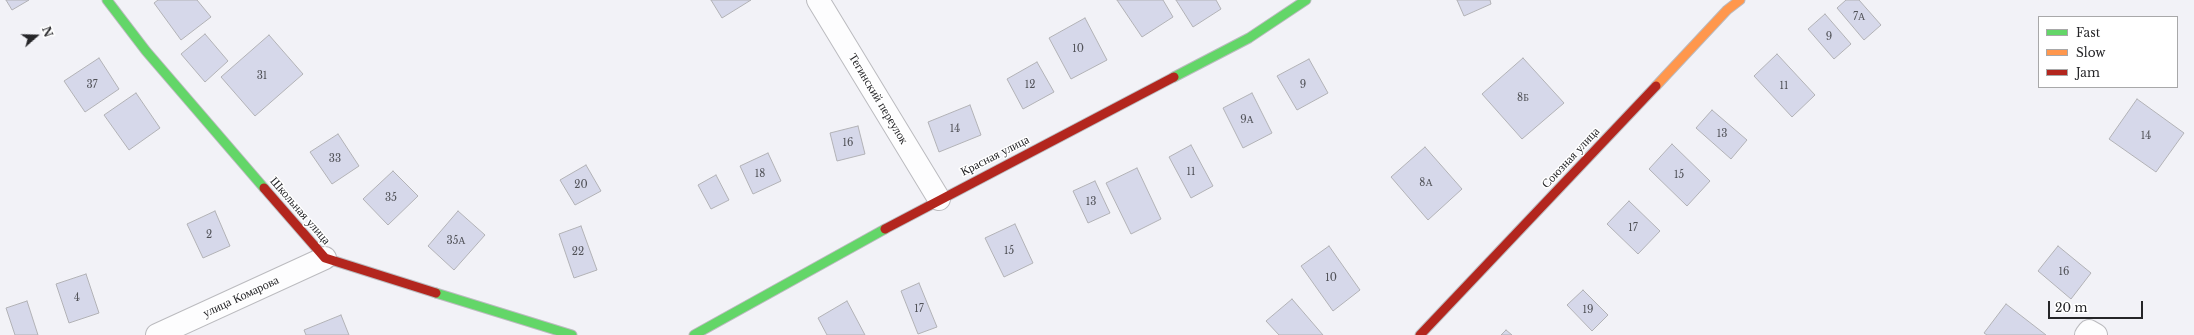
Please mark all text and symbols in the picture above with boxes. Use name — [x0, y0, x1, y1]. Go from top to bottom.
house number: 7А — [1853, 11, 1865, 23]
north arrow — [16, 16, 56, 56]
legend — [2038, 16, 2178, 88]
text: N — [39, 25, 56, 39]
text: Fast — [2076, 25, 2100, 40]
house number: 9 — [1826, 31, 1832, 43]
house number: 10 — [1072, 43, 1084, 55]
text: Slow — [2076, 45, 2105, 60]
street label: Тегинский переулок — [845, 51, 911, 147]
text: Jam — [2076, 65, 2100, 80]
house number: 31 — [257, 70, 267, 82]
house number: 37 — [86, 79, 98, 91]
house number: 12 — [1025, 79, 1035, 91]
house number: 9 — [1300, 79, 1306, 91]
house number: 11 — [1780, 80, 1788, 92]
house number: 8Б — [1517, 92, 1529, 104]
house number: 9А — [1240, 114, 1254, 126]
house number: 14 — [950, 123, 960, 135]
street label: Союзная улица — [1539, 125, 1603, 191]
house number: 13 — [1717, 128, 1727, 140]
house number: 14 — [2141, 130, 2151, 142]
street label: Красная улица — [958, 133, 1032, 179]
house number: 16 — [843, 137, 853, 149]
house number: 33 — [329, 153, 341, 165]
house number: 11 — [1187, 166, 1195, 178]
house number: 18 — [755, 168, 765, 180]
house number: 15 — [1674, 169, 1684, 181]
street label: Школьная улица — [267, 174, 333, 248]
house number: 8А — [1419, 177, 1433, 189]
house number: 20 — [574, 179, 588, 191]
house number: 35 — [385, 192, 397, 204]
house number: 13 — [1086, 196, 1096, 208]
house number: 17 — [1628, 222, 1638, 234]
house number: 2 — [206, 229, 212, 241]
house number: 35А — [446, 235, 466, 247]
house number: 15 — [1004, 245, 1014, 257]
house number: 22 — [572, 246, 584, 258]
house number: 16 — [2059, 266, 2069, 278]
house number: 10 — [1325, 272, 1337, 284]
street label: улица Комарова — [201, 273, 281, 321]
house number: 4 — [74, 292, 80, 304]
scale bar — [2050, 293, 2145, 319]
text: 20 m — [2055, 300, 2087, 315]
house number: 17 — [914, 303, 924, 315]
house number: 19 — [1583, 304, 1593, 316]

